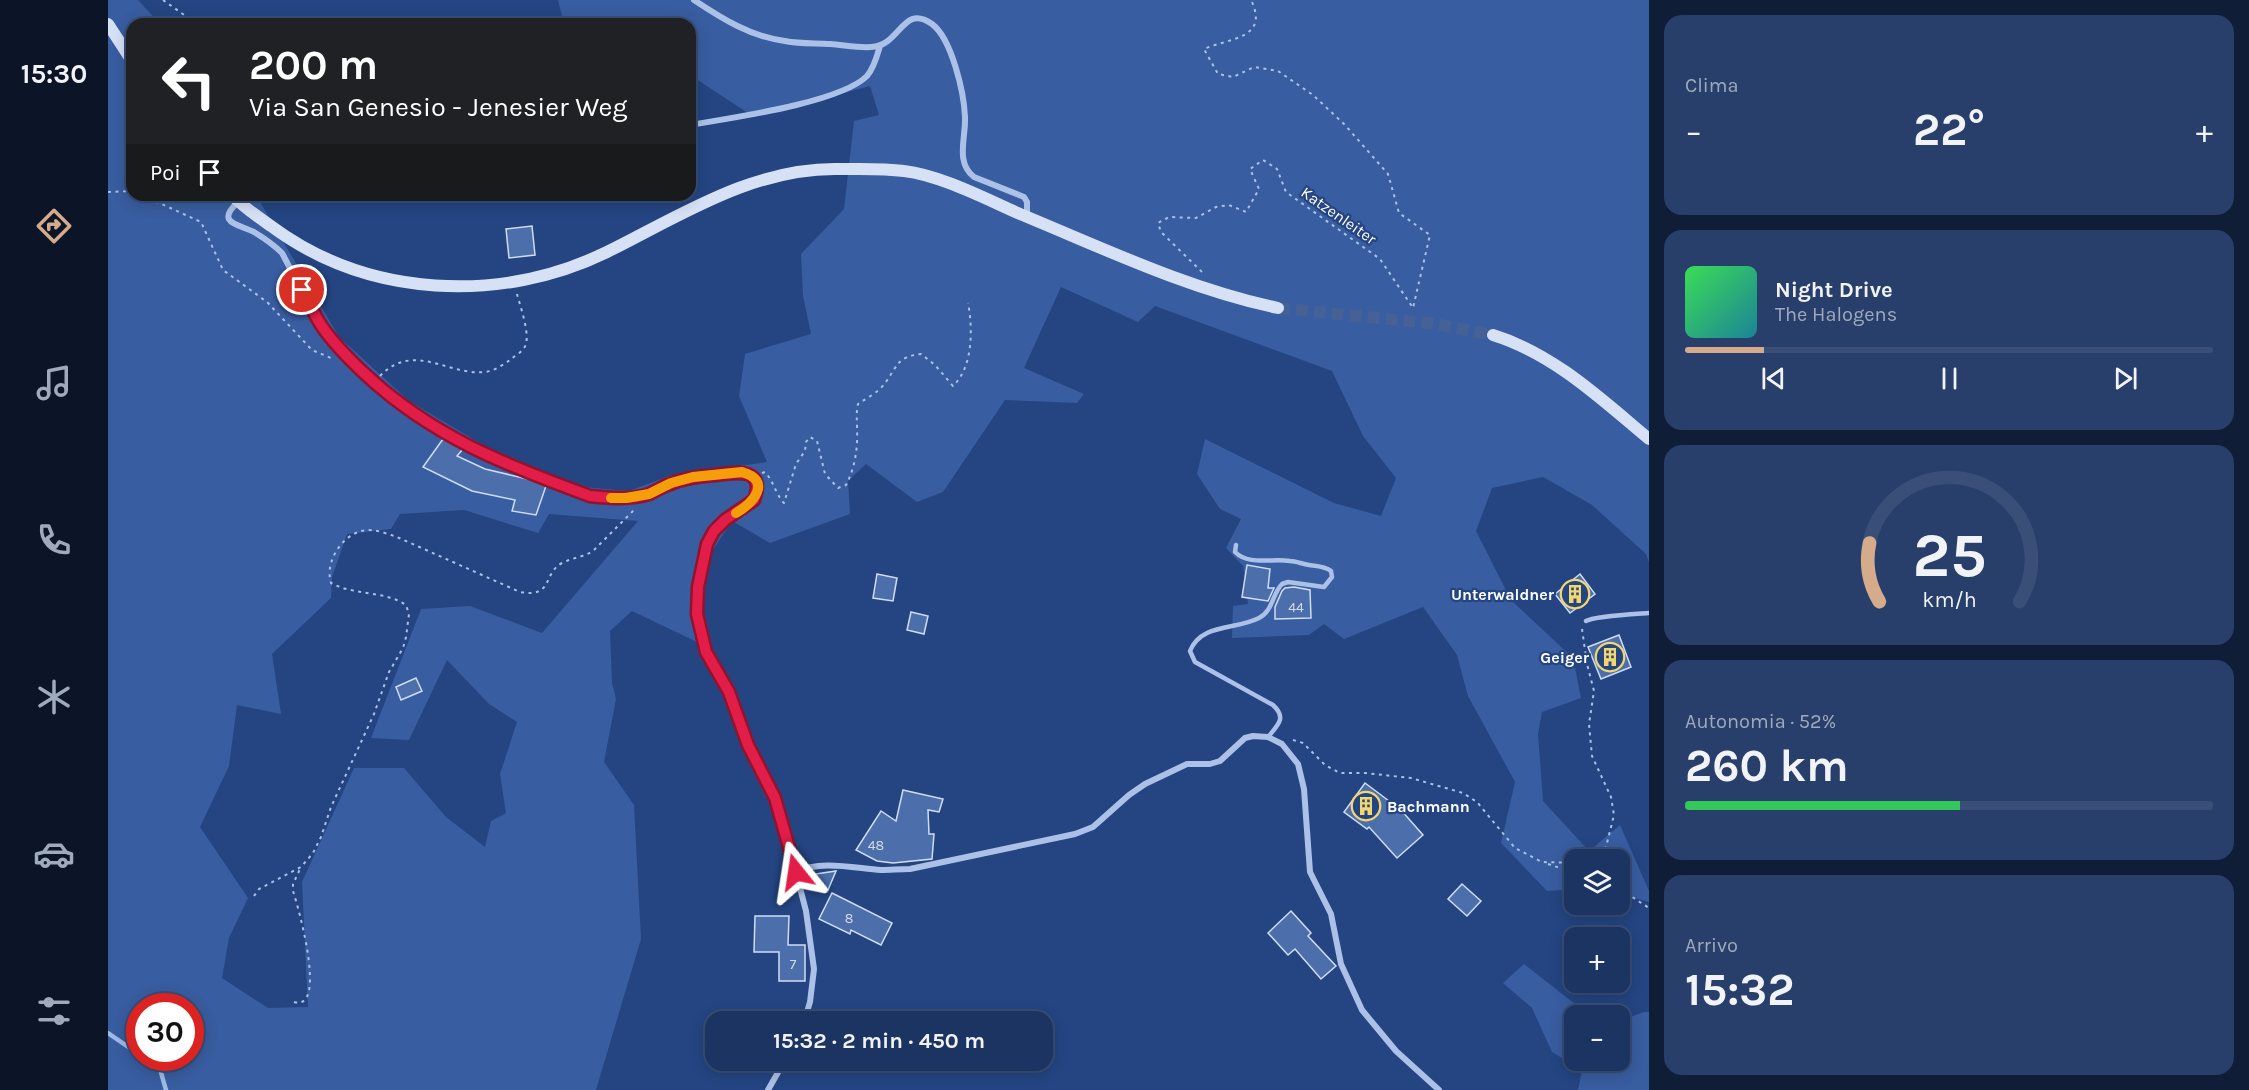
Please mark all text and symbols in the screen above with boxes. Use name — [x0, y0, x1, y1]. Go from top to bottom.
text: 200 m — [249, 40, 378, 90]
icon: left — [150, 42, 228, 120]
text: 15:30 — [21, 58, 87, 90]
text: Clima — [1685, 74, 1739, 97]
text: Via San Genesio - Jenesier Weg — [249, 91, 628, 123]
text: 22° — [1913, 104, 1985, 156]
text: − — [1685, 112, 1702, 150]
text: + — [2196, 112, 2213, 150]
icon: arrive — [193, 156, 226, 189]
text: Poi — [150, 160, 181, 186]
street label: Katzenleiter — [1297, 183, 1380, 248]
icon: directions — [33, 205, 75, 247]
pin — [276, 264, 327, 315]
icon: arrive — [285, 273, 318, 306]
text: Night Drive — [1775, 277, 1893, 303]
text: The Halogens — [1775, 303, 1897, 326]
icon: music — [33, 362, 75, 404]
icon: previous — [1757, 362, 1790, 395]
icon: pause — [1933, 362, 1966, 395]
icon: next — [2109, 362, 2142, 395]
icon: phone — [33, 519, 75, 561]
text: 25 — [1912, 519, 1986, 592]
building icon: Unterwaldner — [1559, 578, 1591, 610]
place label: Unterwaldner — [1451, 585, 1555, 604]
text: km/h — [1922, 587, 1976, 612]
house number: 44 — [1288, 599, 1304, 616]
building icon: Geiger — [1594, 641, 1626, 673]
place label: Geiger — [1540, 648, 1590, 667]
icon: climate — [33, 676, 75, 718]
text: Autonomia · 52% — [1685, 710, 1836, 733]
text: 260 km — [1685, 740, 1849, 792]
building icon: Bachmann — [1350, 790, 1382, 822]
place label: Bachmann — [1387, 797, 1470, 816]
icon: car — [33, 833, 75, 875]
house number: 48 — [868, 837, 884, 854]
position arrow — [764, 840, 828, 904]
map controls — [1564, 849, 1630, 1071]
button: layers — [1564, 849, 1630, 915]
house number: 8 — [845, 910, 853, 927]
button: + — [1564, 927, 1630, 993]
text: Arrivo — [1685, 934, 1738, 957]
house number: 7 — [790, 956, 797, 973]
text: 15:32 — [1685, 964, 1795, 1016]
icon: filters — [33, 990, 75, 1032]
speed limit sign: 30 — [126, 993, 204, 1071]
button: − — [1564, 1005, 1630, 1071]
text: 15:32 · 2 min · 450 m — [773, 1028, 985, 1054]

